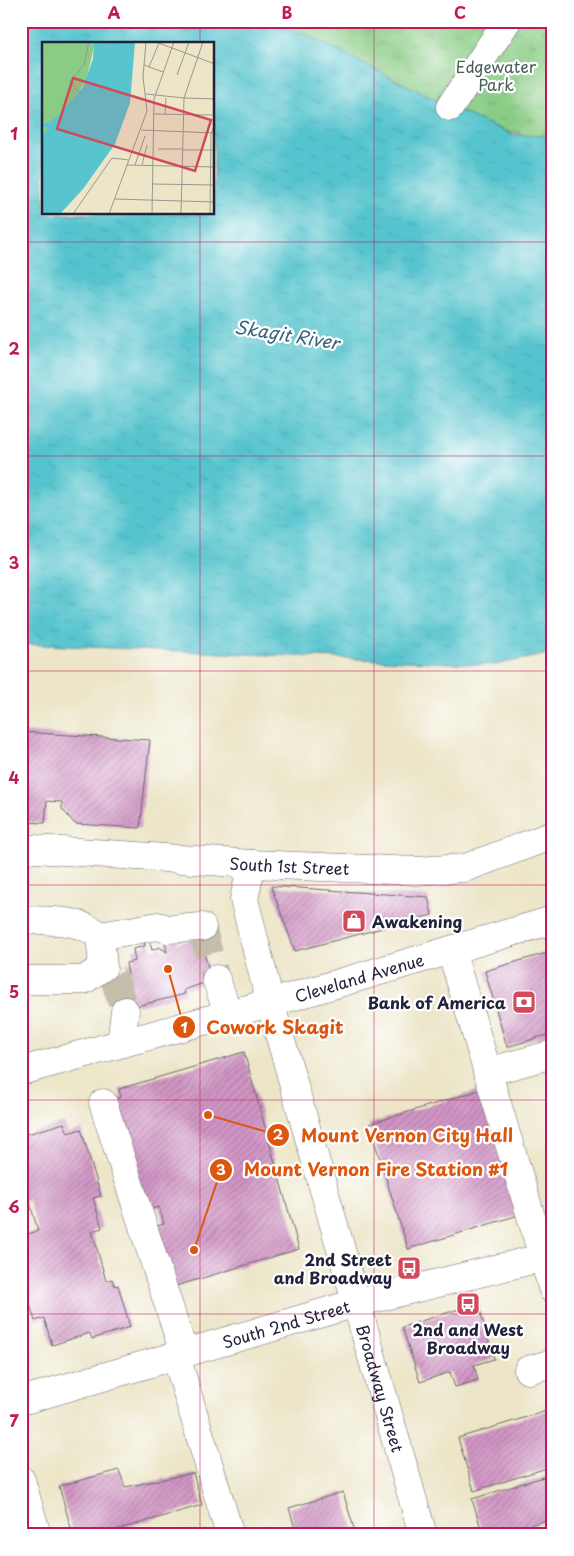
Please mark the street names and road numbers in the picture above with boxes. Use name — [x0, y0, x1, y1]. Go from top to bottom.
street label: South 1st Street — [229, 850, 350, 880]
street label: Cleveland Avenue — [292, 947, 427, 1007]
street label: South 2nd Street — [219, 1293, 353, 1354]
street label: Broadway Street — [351, 1322, 411, 1455]

